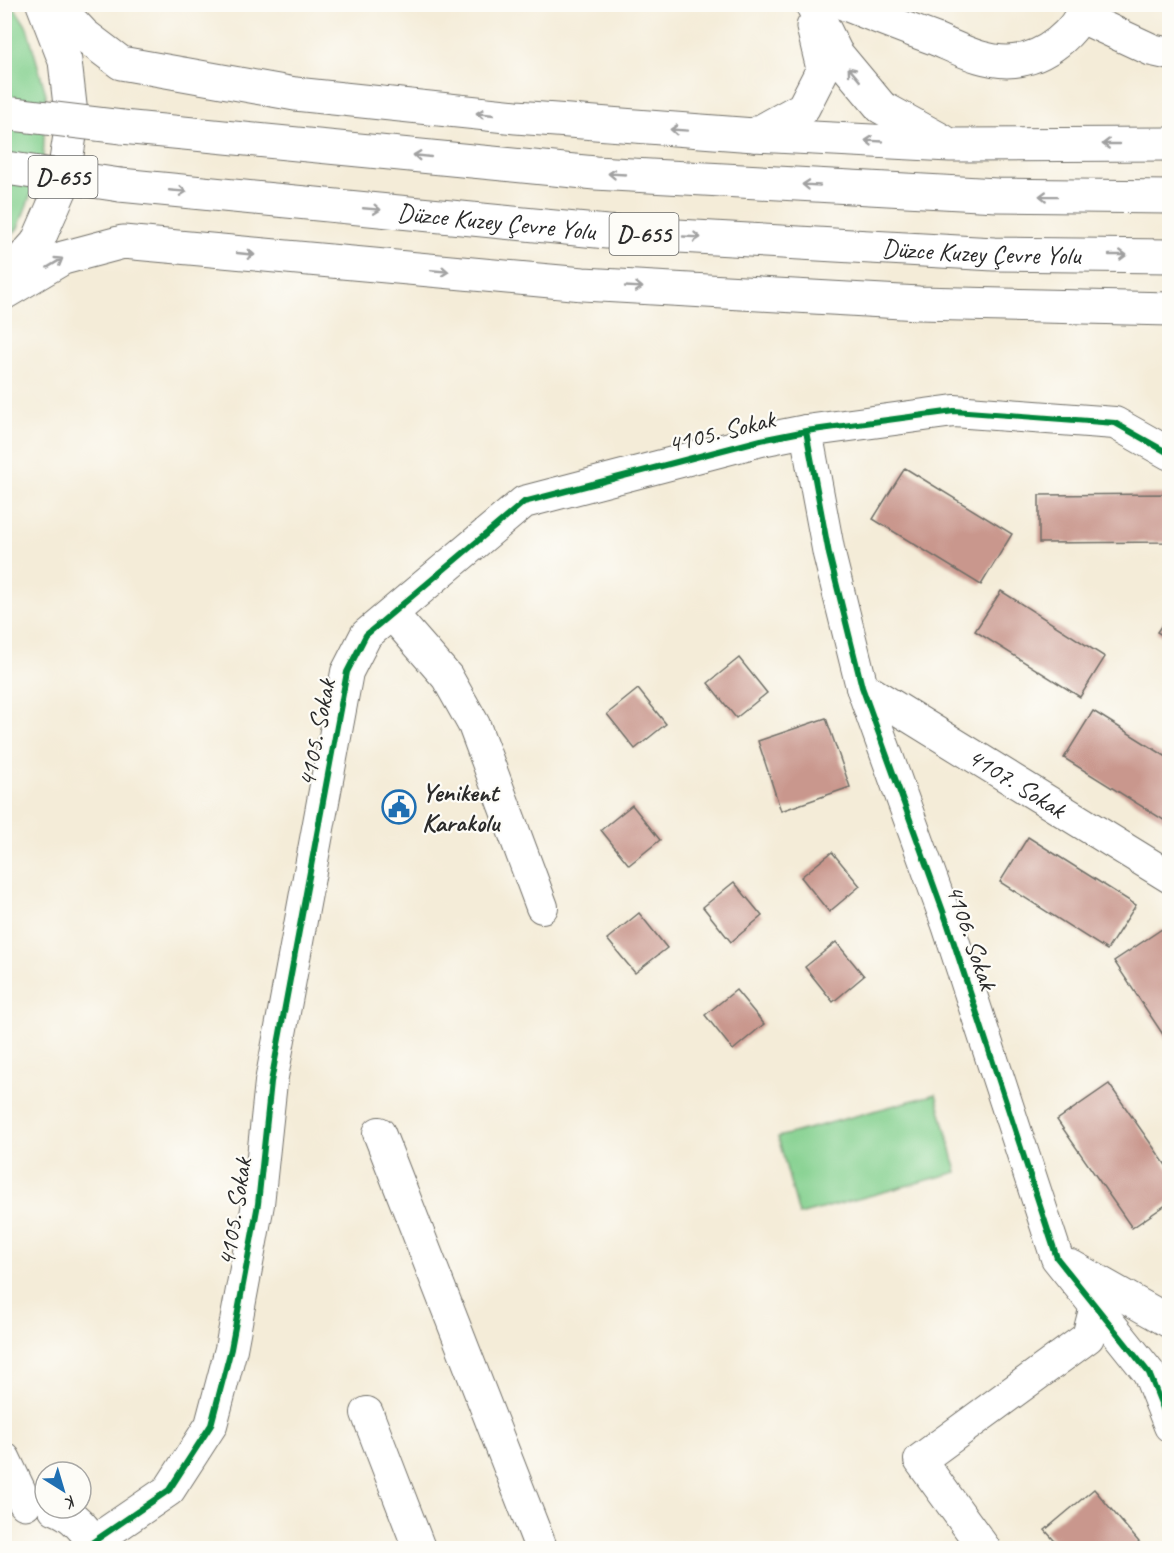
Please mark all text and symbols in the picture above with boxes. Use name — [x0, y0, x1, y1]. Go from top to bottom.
one-way arrow — [847, 66, 860, 82]
one-way arrow — [476, 108, 496, 119]
one-way arrow — [670, 124, 690, 135]
one-way arrow — [865, 136, 885, 147]
one-way arrow — [1102, 138, 1122, 150]
one-way arrow — [413, 150, 433, 161]
road number: D-655 — [28, 156, 98, 198]
one-way arrow — [607, 169, 627, 180]
one-way arrow — [802, 179, 822, 190]
one-way arrow — [168, 186, 188, 197]
one-way arrow — [1039, 190, 1059, 202]
street label: Düzce Kuzey Çevre Yolu — [396, 196, 598, 248]
one-way arrow — [362, 204, 382, 215]
road number: D-655 — [610, 213, 678, 255]
one-way arrow — [682, 231, 702, 242]
street label: Düzce Kuzey Çevre Yolu — [881, 232, 1082, 272]
one-way arrow — [235, 249, 255, 260]
one-way arrow — [1107, 249, 1127, 261]
one-way arrow — [46, 256, 63, 268]
one-way arrow — [429, 266, 449, 277]
one-way arrow — [624, 281, 644, 292]
street label: 4105. Sokak — [664, 402, 780, 461]
street label: 4105. Sokak — [290, 675, 343, 790]
street label: 4107. Sokak — [961, 740, 1073, 826]
place label: Yenikent Karakolu — [422, 776, 502, 839]
public building icon: Yenikent Karakolu — [381, 789, 417, 825]
street label: 4106. Sokak — [938, 880, 1005, 996]
street label: 4105. Sokak — [210, 1154, 260, 1269]
north arrow — [33, 1460, 93, 1520]
text: K — [59, 1491, 81, 1514]

